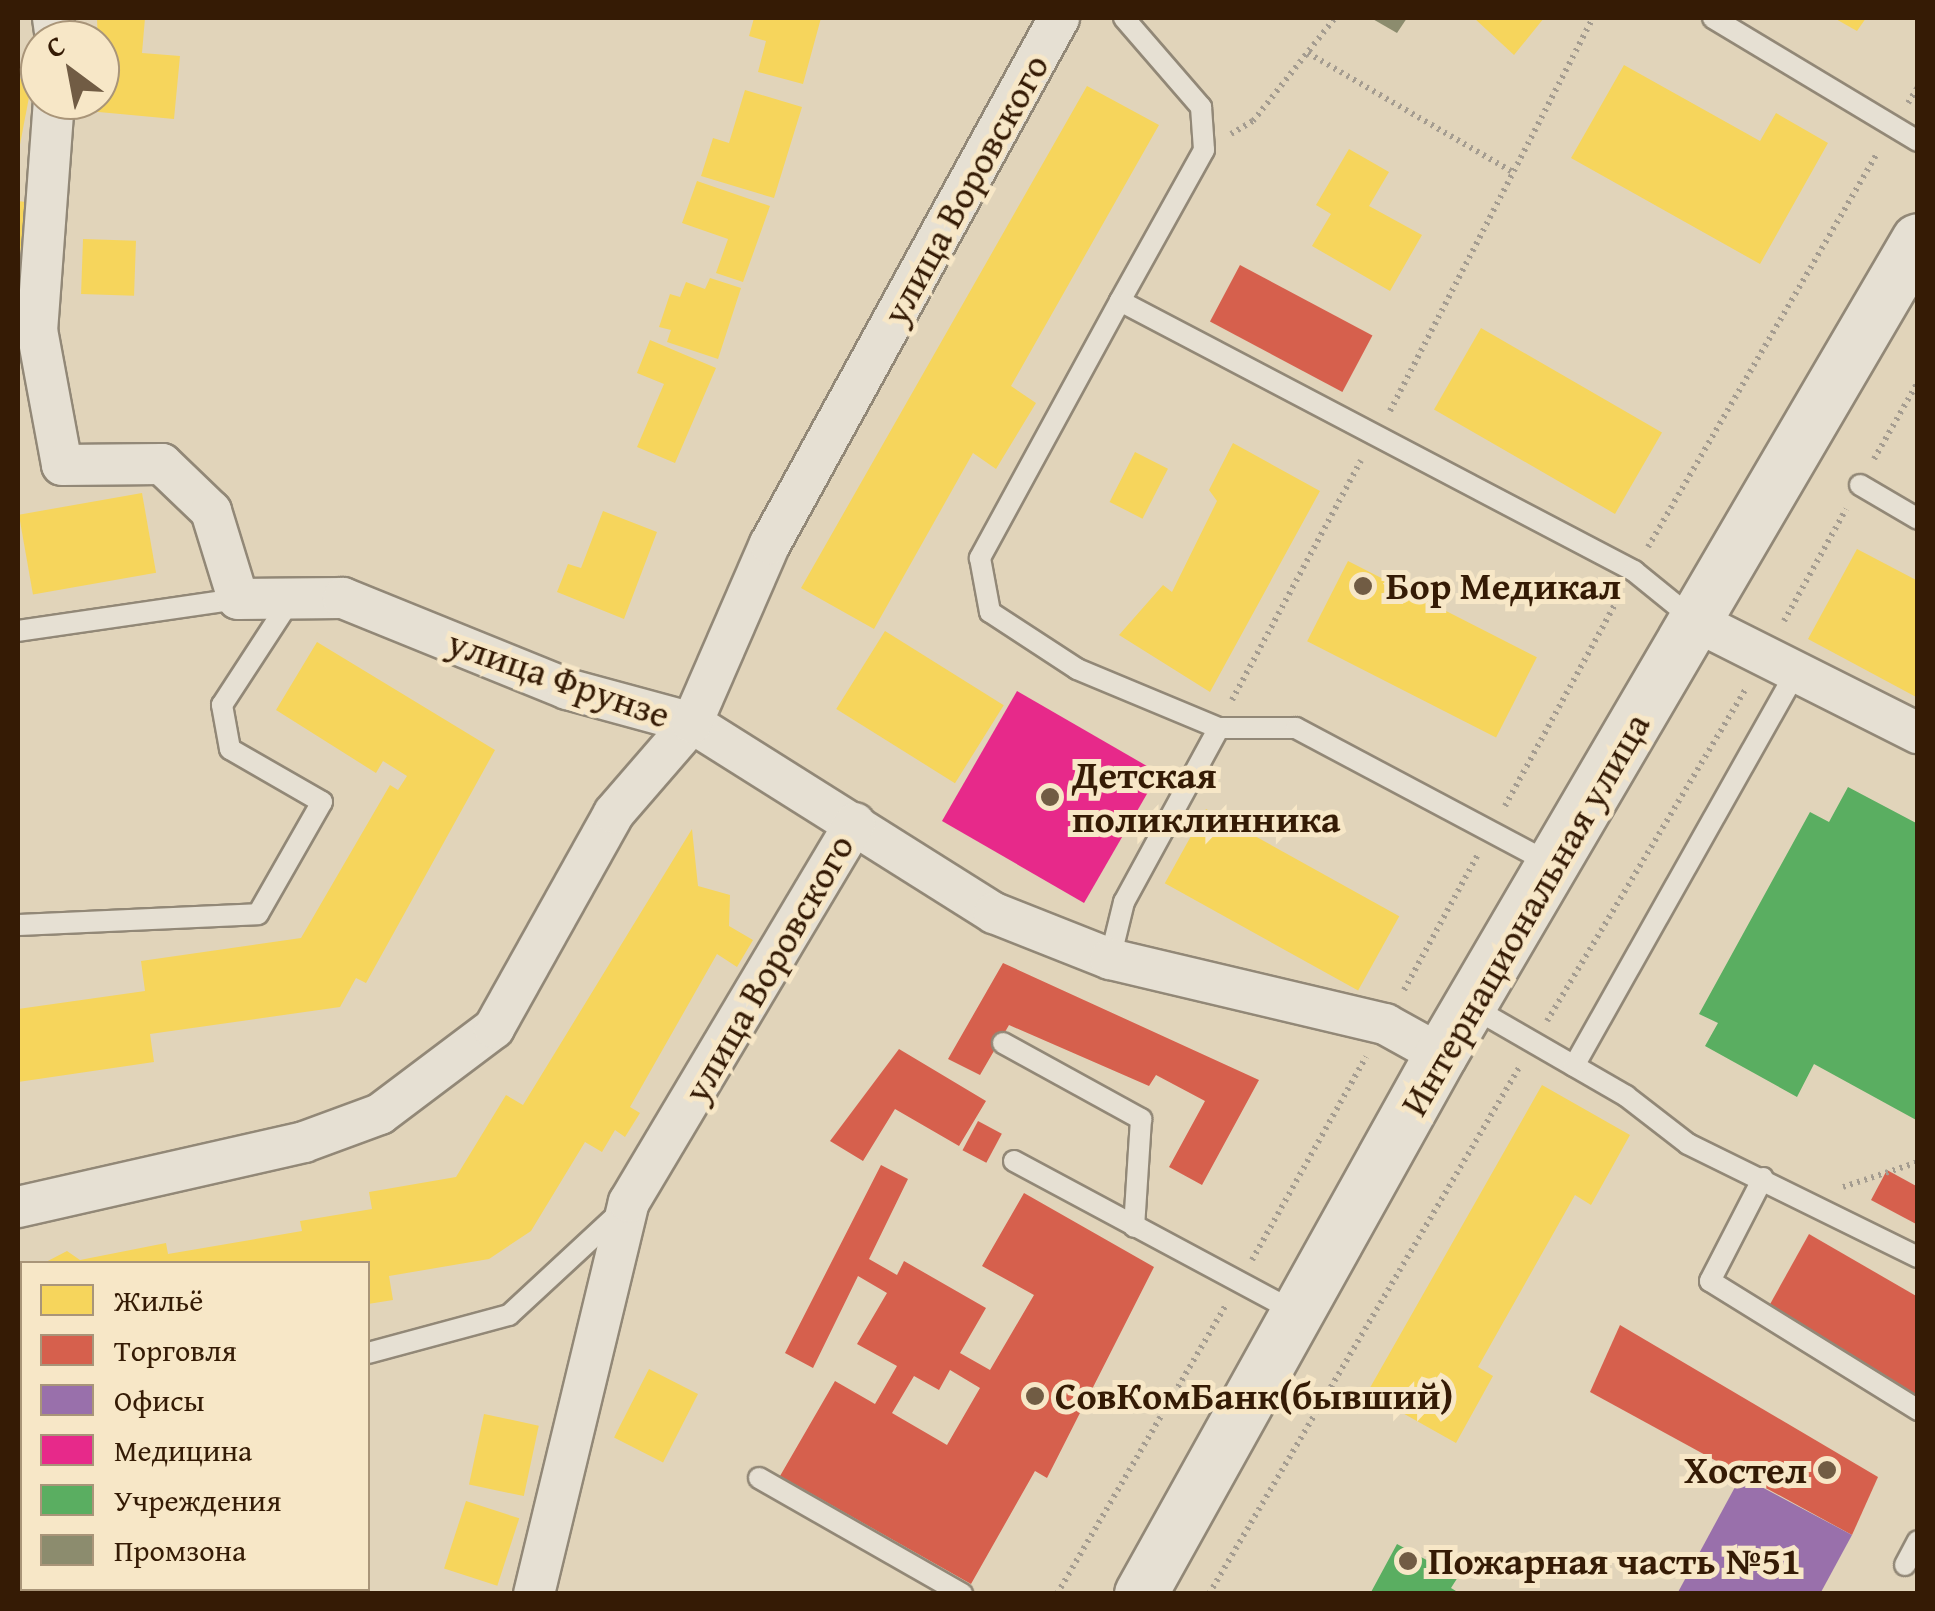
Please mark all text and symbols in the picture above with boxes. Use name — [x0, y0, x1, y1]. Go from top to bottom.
north arrow — [20, 20, 120, 120]
text: С — [37, 24, 72, 67]
street label: улица Воровского — [872, 46, 1058, 332]
place label: Бор Медикал — [1386, 563, 1621, 609]
marker: Бор Медикал — [1350, 573, 1376, 599]
street label: улица Фрунзе — [442, 619, 676, 737]
street label: Интернациональная улица — [1391, 705, 1659, 1123]
place label: Детская поликлинника — [1072, 752, 1341, 842]
marker: Детская поликлинника — [1037, 784, 1063, 810]
street label: улица Воровского — [673, 826, 863, 1110]
legend — [20, 1261, 370, 1591]
text: Жильё — [114, 1278, 203, 1322]
text: Торговля — [114, 1328, 237, 1372]
place label: СовКомБанк(бывший) — [1055, 1373, 1453, 1419]
text: Офисы — [114, 1378, 204, 1422]
marker: СовКомБанк(бывший) — [1024, 1385, 1046, 1407]
text: Медицина — [114, 1428, 252, 1472]
place label: Хостел — [1684, 1447, 1807, 1493]
marker: Хостел — [1816, 1459, 1838, 1481]
text: Учреждения — [114, 1478, 281, 1522]
text: Промзона — [114, 1528, 246, 1572]
place label: Пожарная часть №51 — [1428, 1538, 1801, 1584]
marker: Пожарная часть №51 — [1397, 1550, 1419, 1572]

